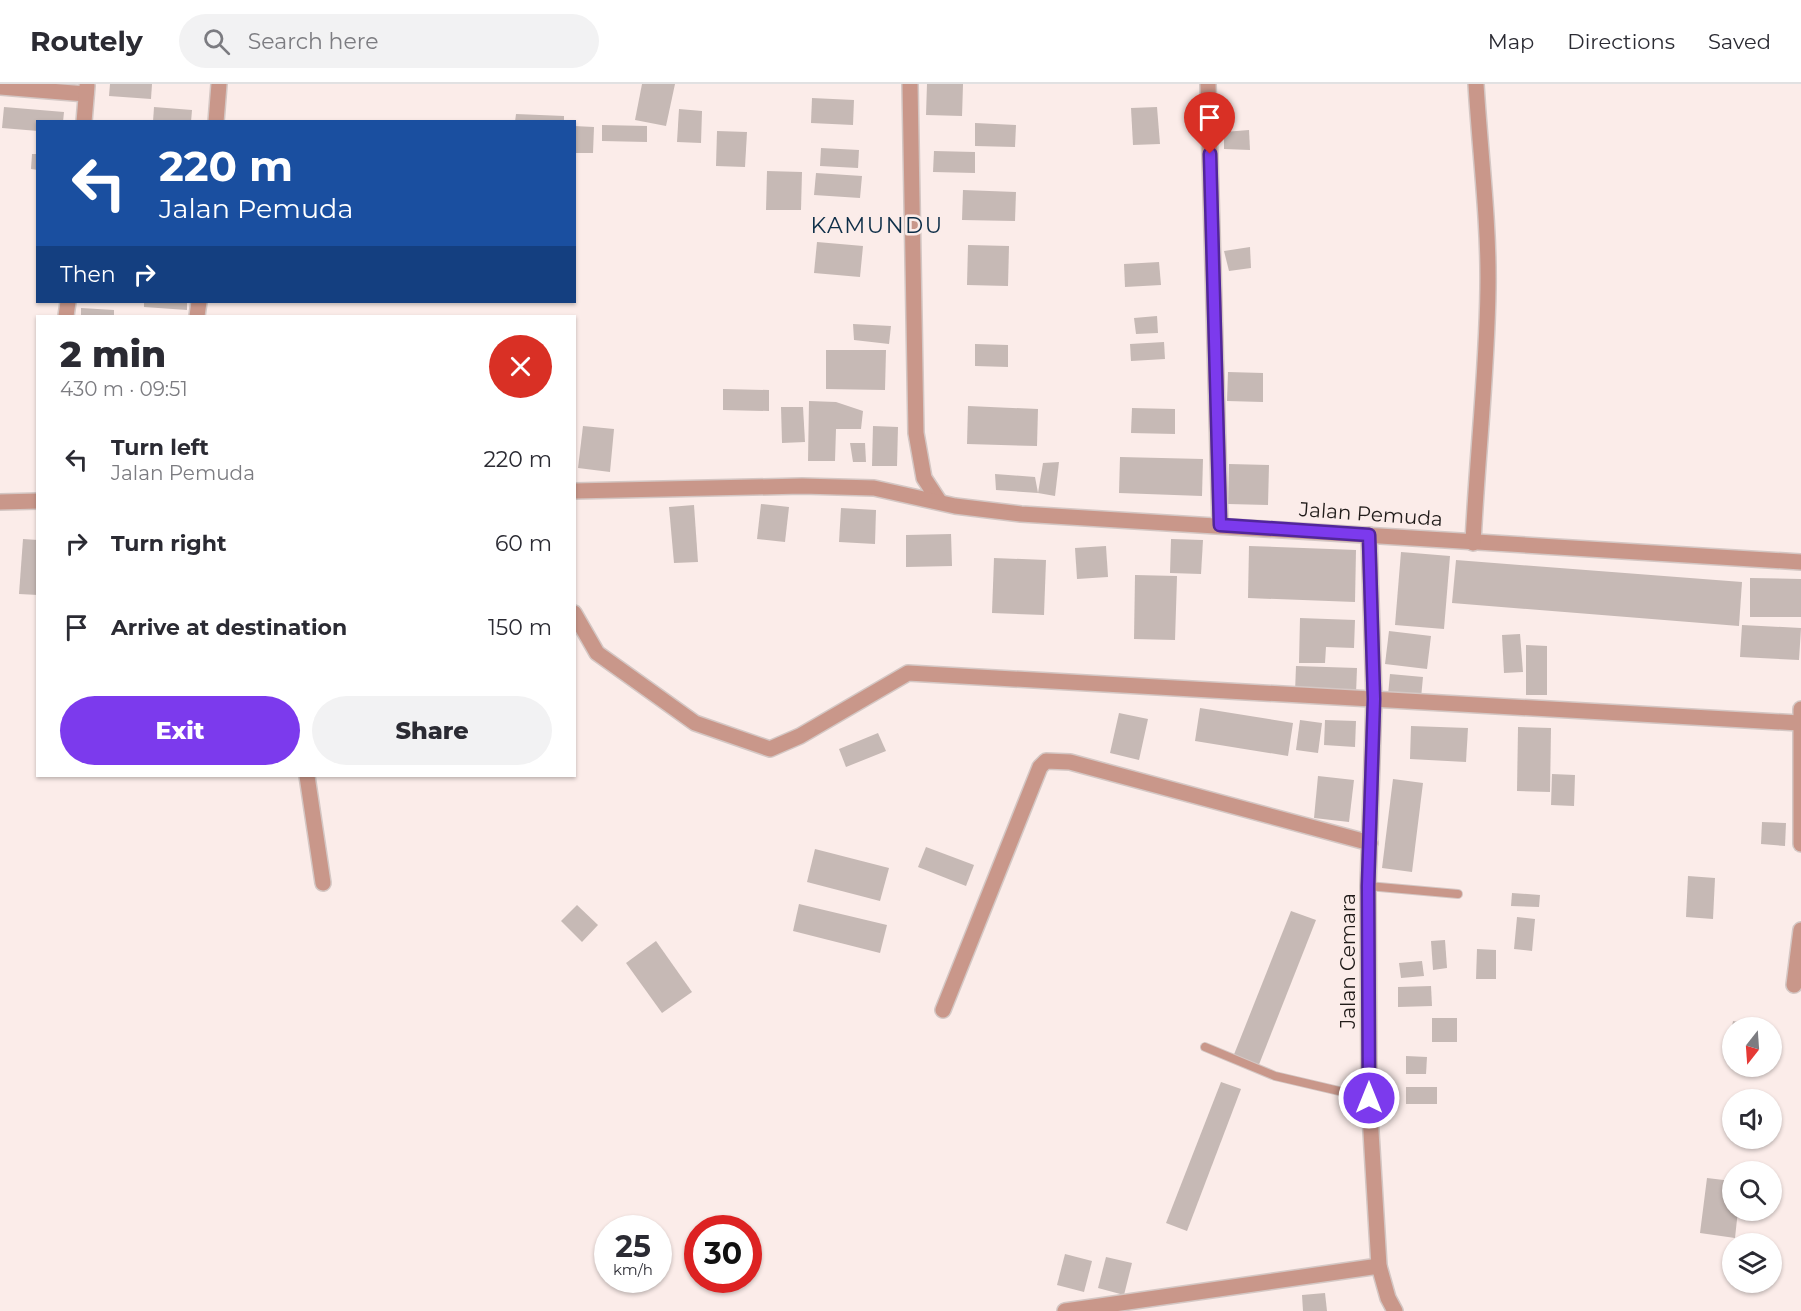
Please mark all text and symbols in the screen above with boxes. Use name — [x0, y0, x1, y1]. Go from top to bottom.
search box — [179, 14, 599, 68]
text: Routely — [30, 24, 143, 58]
icon: search — [200, 25, 233, 58]
text: Search here — [248, 28, 379, 55]
text: Map — [1488, 29, 1534, 54]
text: Directions — [1567, 29, 1675, 54]
text: Saved — [1708, 29, 1771, 54]
pin — [1184, 92, 1235, 154]
icon: arrive — [1193, 101, 1226, 134]
text: 220 m — [159, 140, 293, 192]
icon: left — [60, 144, 138, 222]
text: Jalan Pemuda — [159, 192, 353, 225]
district label: KAMUNDU — [810, 212, 944, 239]
icon: right — [128, 258, 161, 291]
text: Then — [60, 261, 116, 288]
text: 2 min — [60, 332, 166, 376]
button: close — [489, 335, 552, 398]
text: 430 m · 09:51 — [60, 377, 188, 401]
text: Turn left — [111, 434, 209, 461]
icon: left — [60, 443, 93, 476]
text: 220 m — [483, 446, 552, 473]
text: Jalan Pemuda — [111, 461, 255, 485]
street label: Jalan Pemuda — [1297, 497, 1444, 531]
icon: right — [60, 527, 93, 560]
text: Turn right — [111, 530, 226, 557]
text: 60 m — [495, 530, 552, 557]
icon: arrive — [60, 611, 93, 644]
text: Arrive at destination — [111, 614, 347, 641]
text: 150 m — [488, 614, 552, 641]
button: Exit — [60, 696, 300, 765]
button: Share — [312, 696, 552, 765]
street label: Jalan Cemara — [1336, 893, 1360, 1030]
north arrow — [1722, 1017, 1782, 1077]
map controls — [1722, 1017, 1782, 1293]
position arrow — [1337, 1066, 1401, 1130]
button: sound — [1722, 1089, 1782, 1149]
button: search — [1722, 1161, 1782, 1221]
speed limit sign: 30 — [684, 1215, 762, 1293]
text: 25 — [615, 1228, 651, 1265]
button: layers — [1722, 1233, 1782, 1293]
text: km/h — [613, 1260, 653, 1279]

